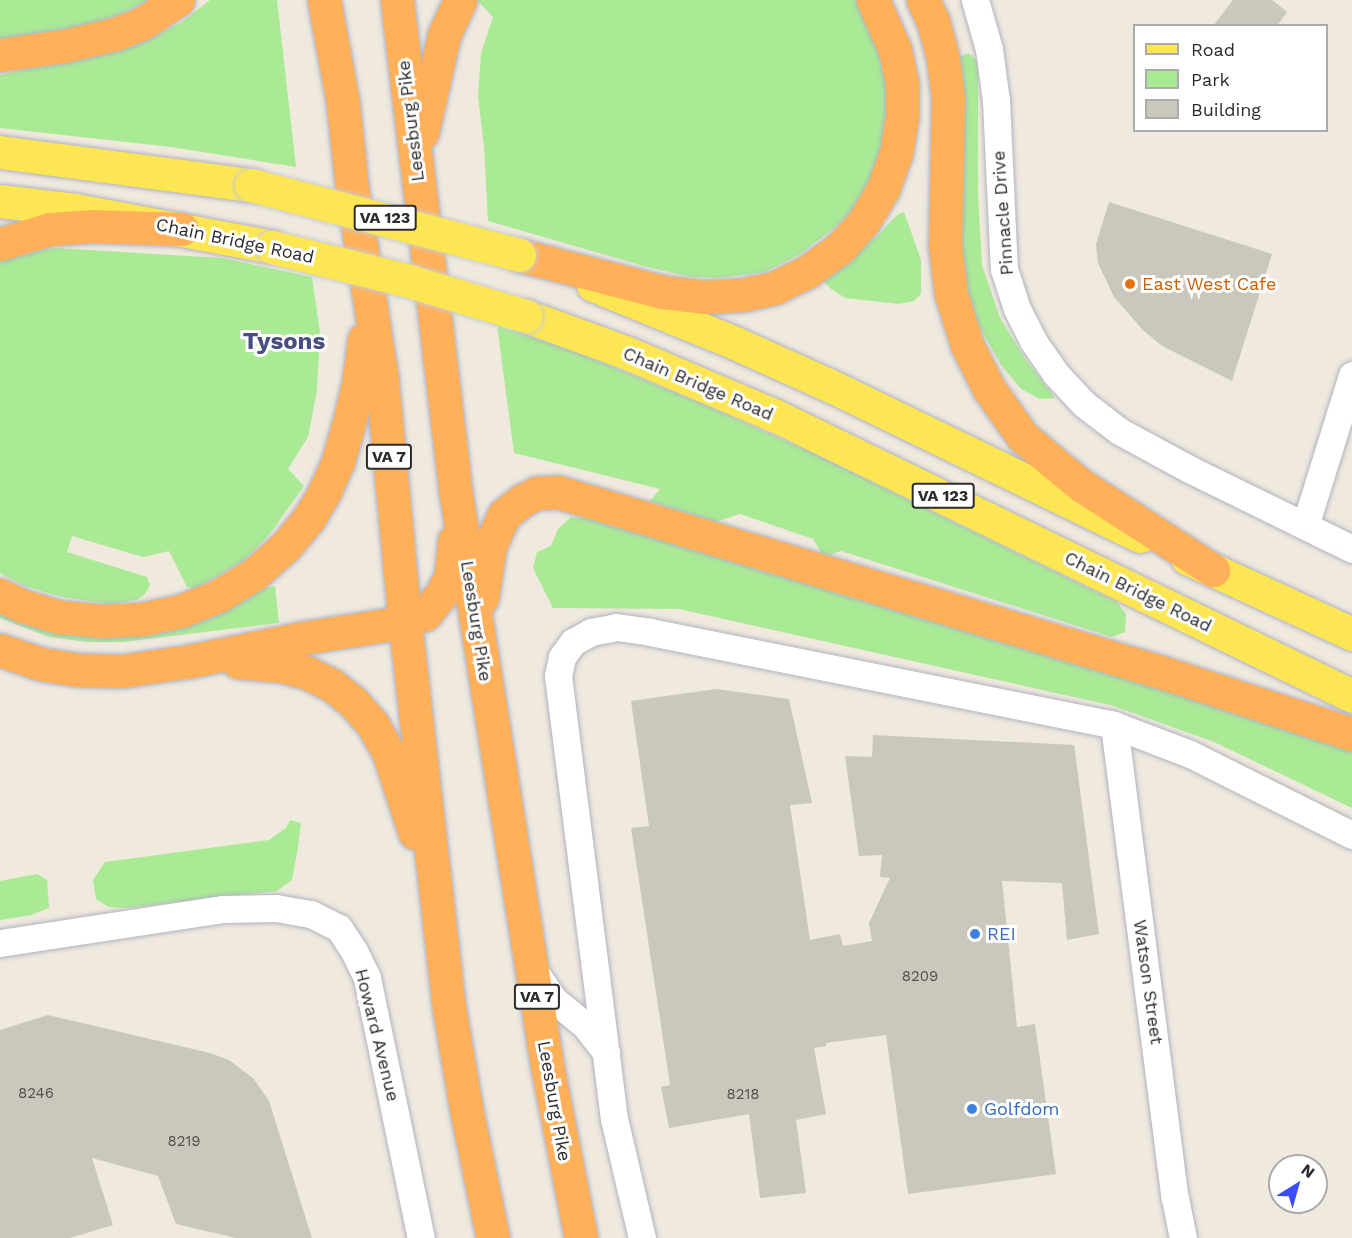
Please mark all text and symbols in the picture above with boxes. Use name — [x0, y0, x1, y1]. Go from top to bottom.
legend — [1133, 24, 1328, 132]
text: Road — [1191, 39, 1235, 60]
street label: Leesburg Pike — [393, 59, 429, 183]
text: Park — [1191, 69, 1230, 90]
text: Building — [1191, 99, 1261, 120]
street label: Pinnacle Drive — [988, 150, 1018, 276]
road number: VA 123 — [352, 205, 418, 231]
street label: Chain Bridge Road — [154, 214, 316, 268]
place label: East West Cafe — [1142, 273, 1277, 295]
marker: East West Cafe — [1123, 277, 1137, 291]
district label: Tysons — [243, 328, 325, 356]
street label: Chain Bridge Road — [620, 343, 776, 425]
road number: VA 7 — [365, 444, 413, 470]
road number: VA 123 — [910, 483, 976, 509]
street label: Chain Bridge Road — [1061, 547, 1215, 637]
street label: Leesburg Pike — [456, 559, 496, 683]
street label: Watson Street — [1129, 918, 1167, 1046]
place label: REI — [987, 923, 1016, 945]
marker: REI — [968, 927, 982, 941]
street label: Howard Avenue — [350, 966, 404, 1104]
house number: 8209 — [902, 968, 938, 986]
road number: VA 7 — [513, 984, 561, 1010]
street label: Leesburg Pike — [533, 1039, 575, 1163]
house number: 8246 — [18, 1085, 54, 1103]
house number: 8218 — [726, 1086, 760, 1104]
place label: Golfdom — [984, 1098, 1059, 1120]
marker: Golfdom — [965, 1102, 979, 1116]
house number: 8219 — [167, 1133, 201, 1151]
north arrow — [1268, 1154, 1328, 1214]
text: N — [1297, 1160, 1318, 1182]

